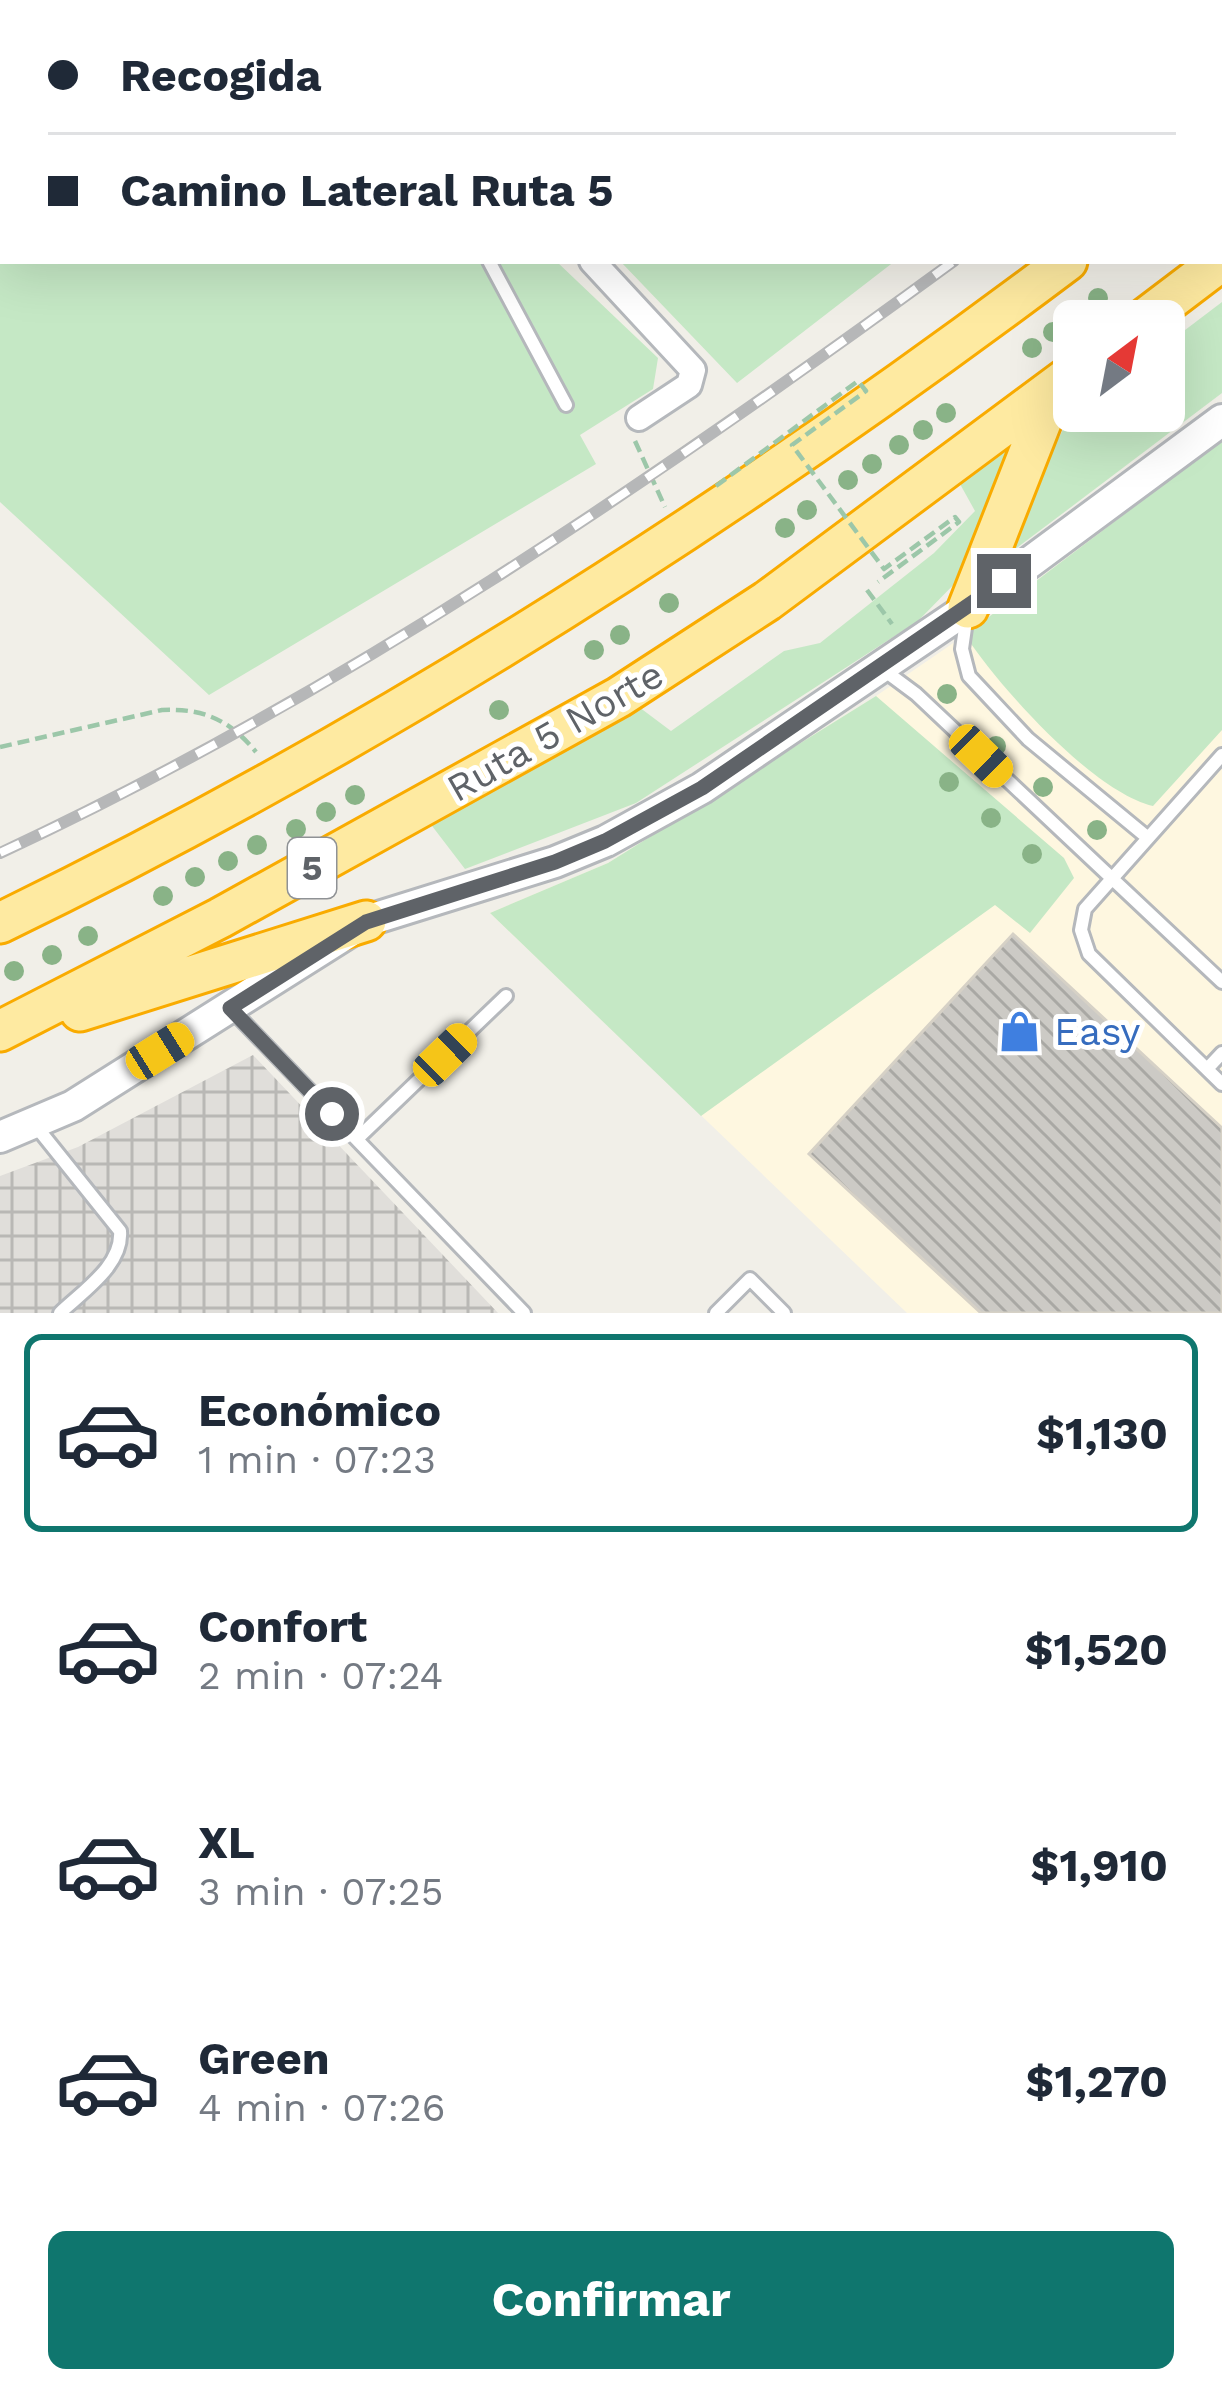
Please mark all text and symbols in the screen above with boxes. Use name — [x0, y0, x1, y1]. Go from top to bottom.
text: Recogida — [120, 49, 322, 102]
text: Camino Lateral Ruta 5 — [120, 164, 613, 217]
north arrow — [1053, 300, 1185, 432]
map controls — [1053, 300, 1185, 432]
route end — [977, 554, 1031, 608]
street label: Ruta 5 Norte — [439, 651, 671, 811]
car — [943, 718, 1019, 794]
road number: 5 — [288, 838, 336, 898]
shop icon: Easy — [997, 1008, 1043, 1054]
place label: Easy — [1054, 1009, 1140, 1054]
car — [120, 1017, 200, 1085]
car — [407, 1017, 483, 1093]
route start — [305, 1087, 359, 1141]
icon: car — [54, 1379, 162, 1487]
text: Económico — [198, 1384, 441, 1437]
text: $1,130 — [1036, 1407, 1168, 1460]
text: 1 min · 07:23 — [198, 1437, 436, 1482]
icon: car — [54, 1595, 162, 1703]
text: Confort — [198, 1600, 367, 1653]
text: $1,520 — [1025, 1623, 1168, 1676]
text: 2 min · 07:24 — [198, 1653, 443, 1698]
icon: car — [54, 1811, 162, 1919]
text: XL — [198, 1816, 255, 1869]
text: $1,910 — [1031, 1839, 1168, 1892]
text: 3 min · 07:25 — [198, 1869, 443, 1914]
icon: car — [54, 2027, 162, 2135]
text: Green — [198, 2032, 330, 2085]
text: $1,270 — [1026, 2055, 1168, 2108]
text: 4 min · 07:26 — [198, 2085, 446, 2130]
button: Confirmar — [48, 2231, 1174, 2369]

